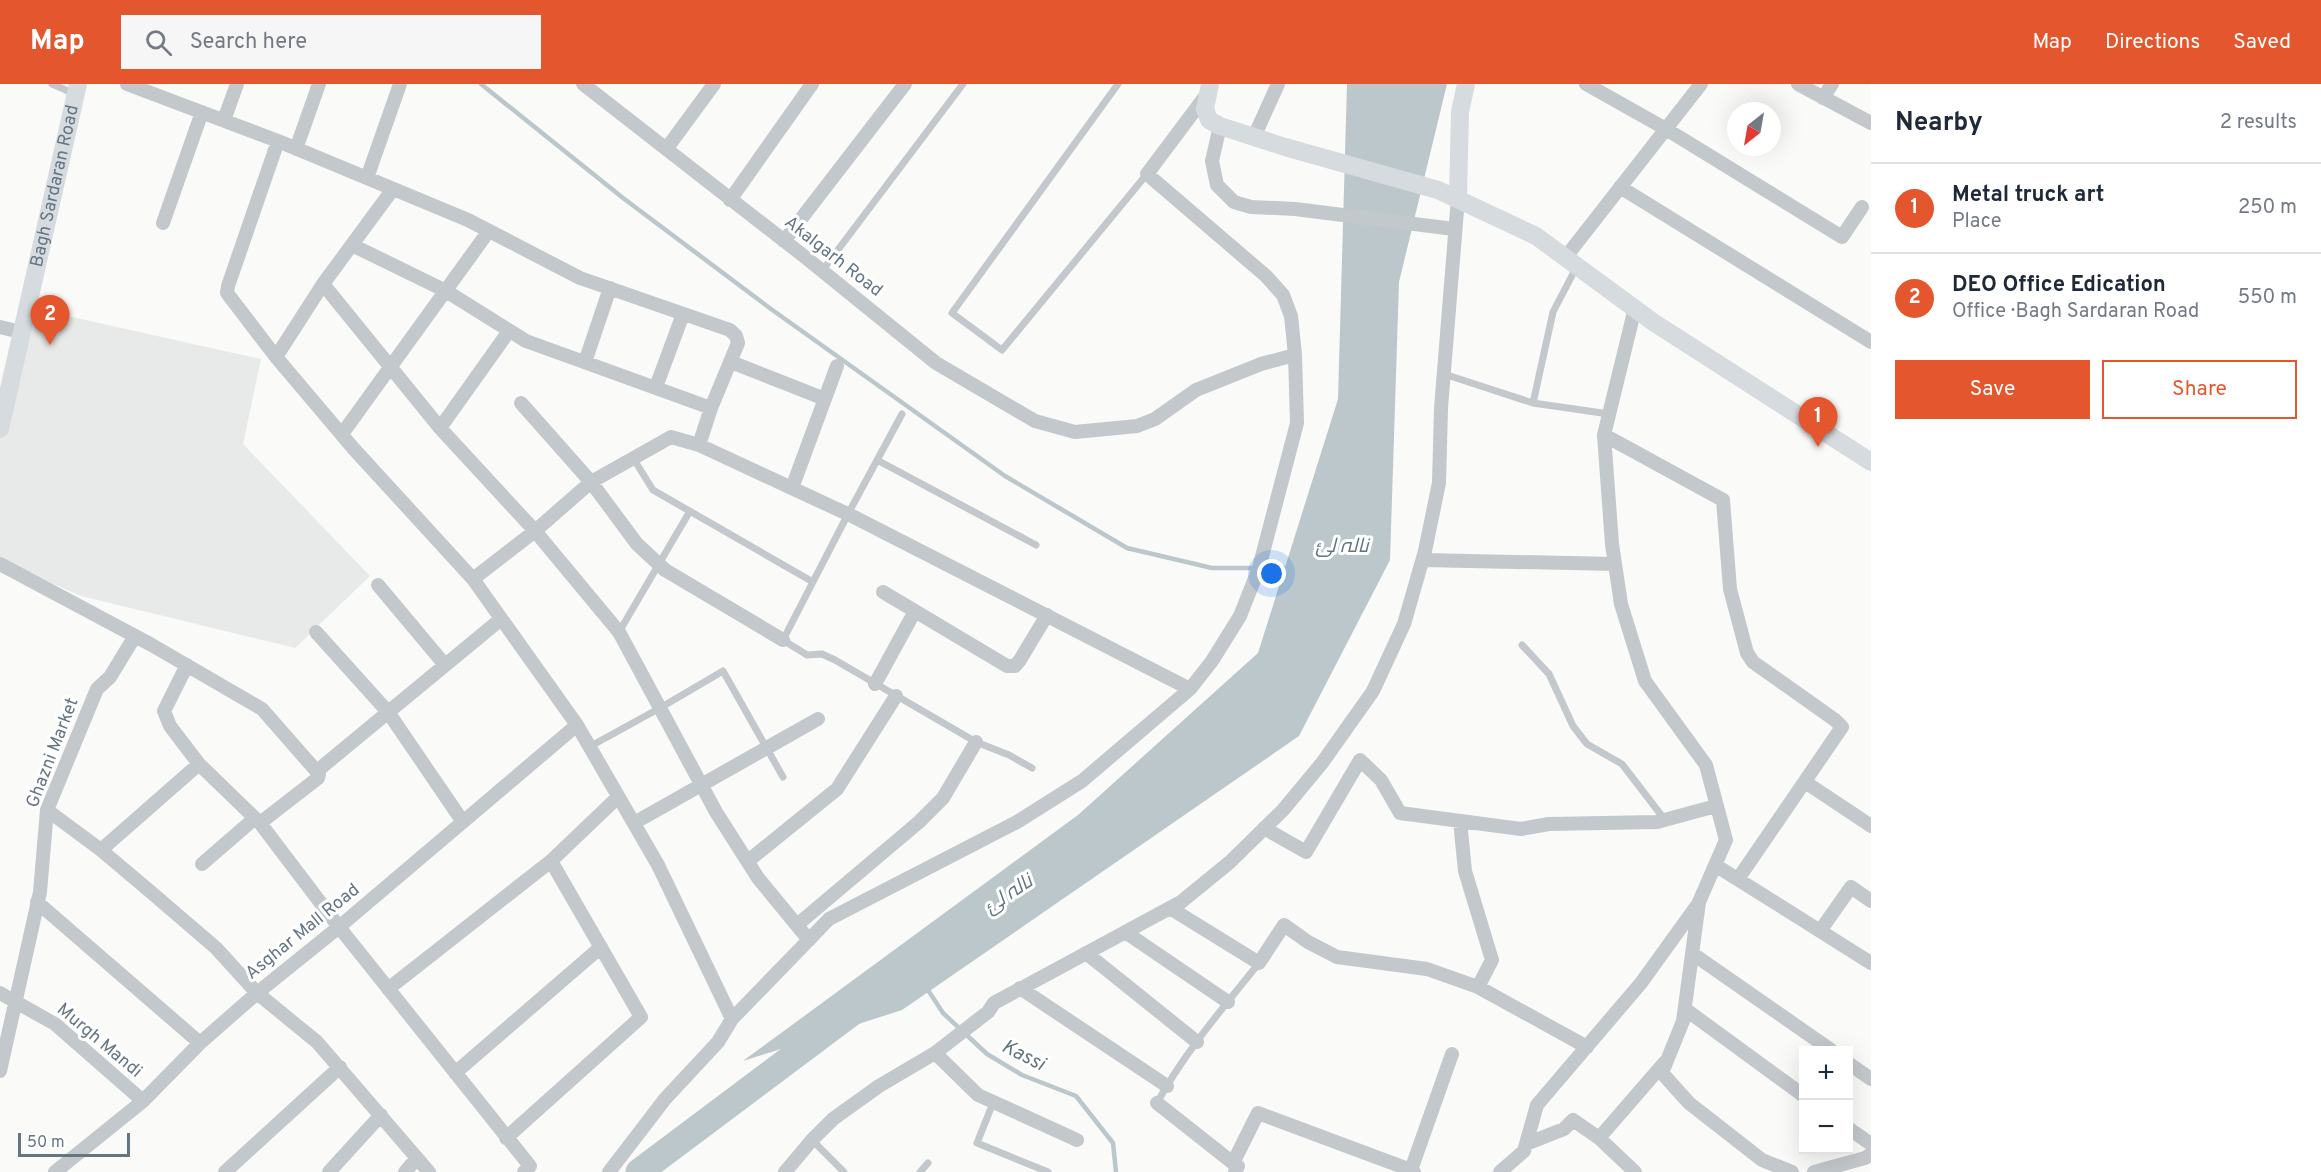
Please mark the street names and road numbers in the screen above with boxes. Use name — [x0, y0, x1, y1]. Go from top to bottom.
street label: Bagh Sardaran Road — [25, 103, 84, 269]
street label: Akalgarh Road — [779, 211, 887, 303]
street label: Ghazni Market — [21, 695, 85, 811]
street label: Asghar Mall Road — [241, 879, 365, 985]
street label: Murgh Mandi — [52, 999, 146, 1083]

